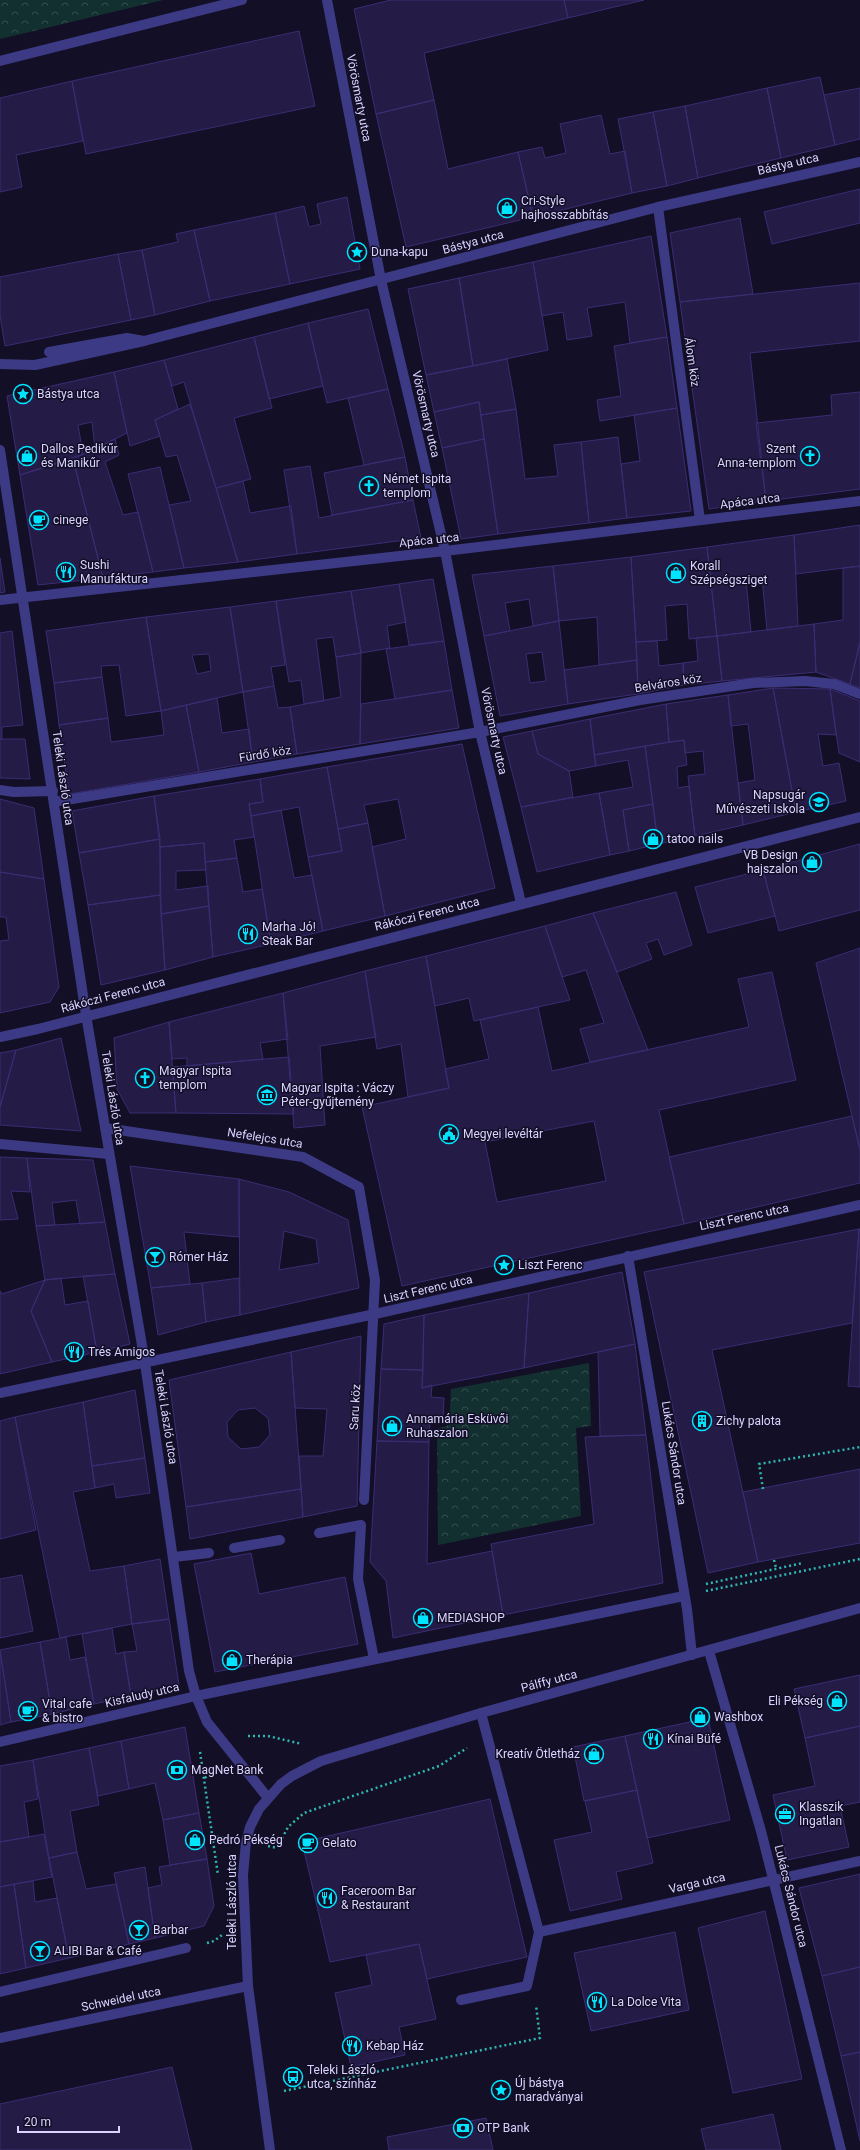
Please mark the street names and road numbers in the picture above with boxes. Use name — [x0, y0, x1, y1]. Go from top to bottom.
street label: Vörösmarty utca — [344, 53, 374, 143]
street label: Bástya utca — [756, 150, 820, 178]
street label: Bástya utca — [441, 227, 505, 257]
street label: Álom köz — [682, 336, 703, 388]
street label: Vörösmarty utca — [409, 369, 443, 459]
street label: Apáca utca — [719, 490, 781, 512]
street label: Apáca utca — [398, 530, 460, 550]
street label: Belváros köz — [633, 671, 703, 695]
street label: Vörösmarty utca — [478, 686, 510, 776]
street label: Teleki László utca — [49, 730, 77, 826]
street label: Fürdő köz — [238, 743, 292, 765]
street label: Rákóczi Ferenc utca — [373, 894, 481, 934]
street label: Rákóczi Ferenc utca — [59, 974, 167, 1016]
street label: Teleki László utca — [99, 1050, 127, 1146]
street label: Nefelejcs utca — [226, 1125, 304, 1151]
street label: Liszt Ferenc utca — [698, 1201, 790, 1233]
street label: Liszt Ferenc utca — [382, 1272, 474, 1306]
street label: Teleki László utca — [152, 1369, 180, 1465]
street label: Saru köz — [347, 1384, 363, 1430]
street label: Lukács Sándor utca — [659, 1400, 689, 1506]
street label: Pálffy utca — [520, 1667, 578, 1695]
street label: Kisfaludy utca — [104, 1680, 180, 1710]
street label: Lukács Sándor utca — [771, 1843, 811, 1949]
street label: Teleki László utca — [225, 1854, 239, 1950]
street label: Varga utca — [667, 1870, 727, 1896]
street label: Schweidel utca — [80, 1984, 162, 2014]

